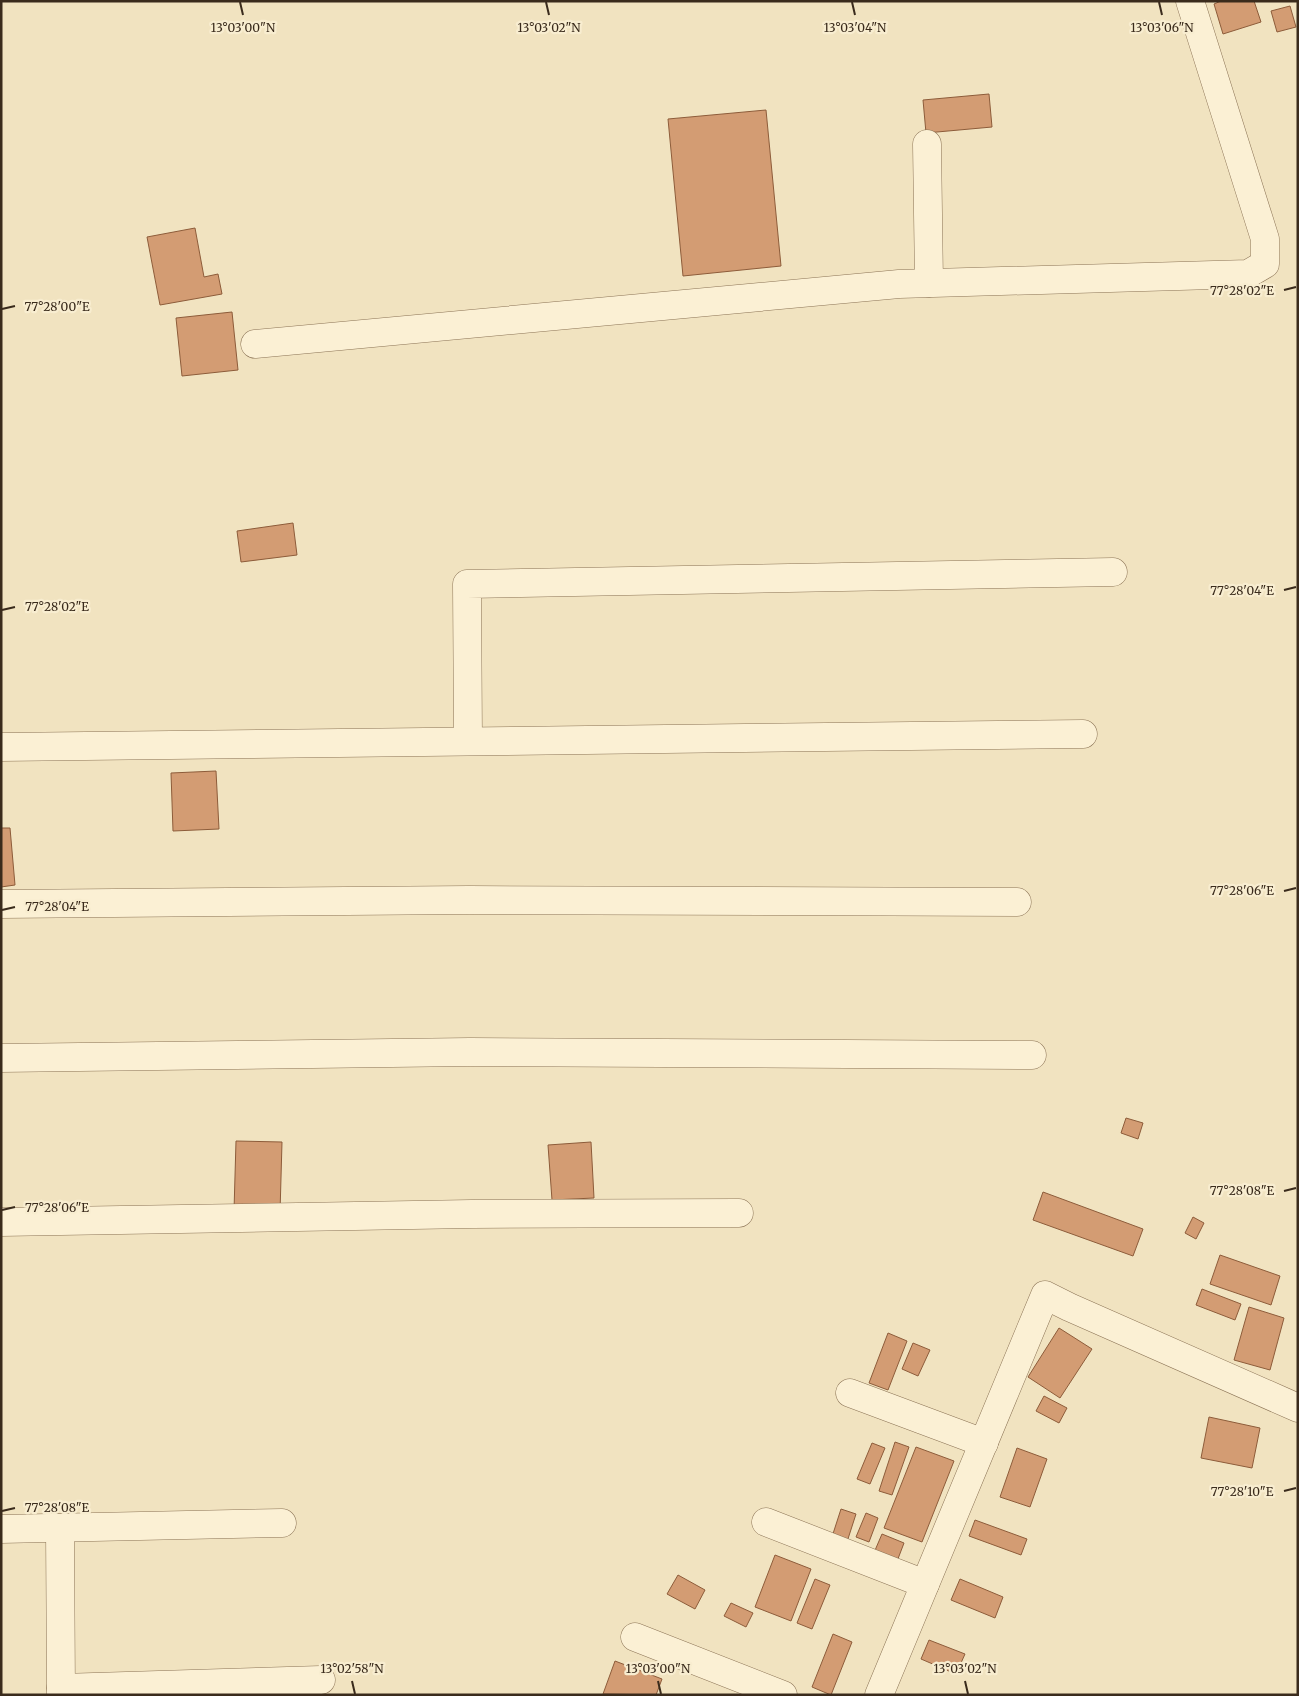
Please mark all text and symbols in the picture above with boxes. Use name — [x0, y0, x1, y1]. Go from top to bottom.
text: 13°03'00"N — [211, 20, 276, 35]
text: 13°03'02"N — [517, 20, 581, 35]
text: 13°03'04"N — [824, 20, 887, 35]
text: 13°03'06"N — [1130, 20, 1194, 35]
text: 77°28'02"E — [1210, 283, 1274, 298]
text: 77°28'00"E — [24, 299, 90, 314]
text: 77°28'04"E — [1210, 583, 1274, 598]
text: 77°28'02"E — [25, 599, 89, 614]
text: 77°28'06"E — [1210, 883, 1274, 898]
text: 77°28'04"E — [25, 899, 89, 914]
text: 77°28'08"E — [1210, 1183, 1275, 1198]
text: 77°28'06"E — [25, 1200, 89, 1215]
text: 77°28'10"E — [1211, 1484, 1274, 1499]
text: 77°28'08"E — [25, 1500, 90, 1515]
text: 13°02'58"N — [320, 1661, 384, 1676]
text: 13°03'00"N — [626, 1661, 691, 1676]
text: 13°03'02"N — [933, 1661, 997, 1676]

